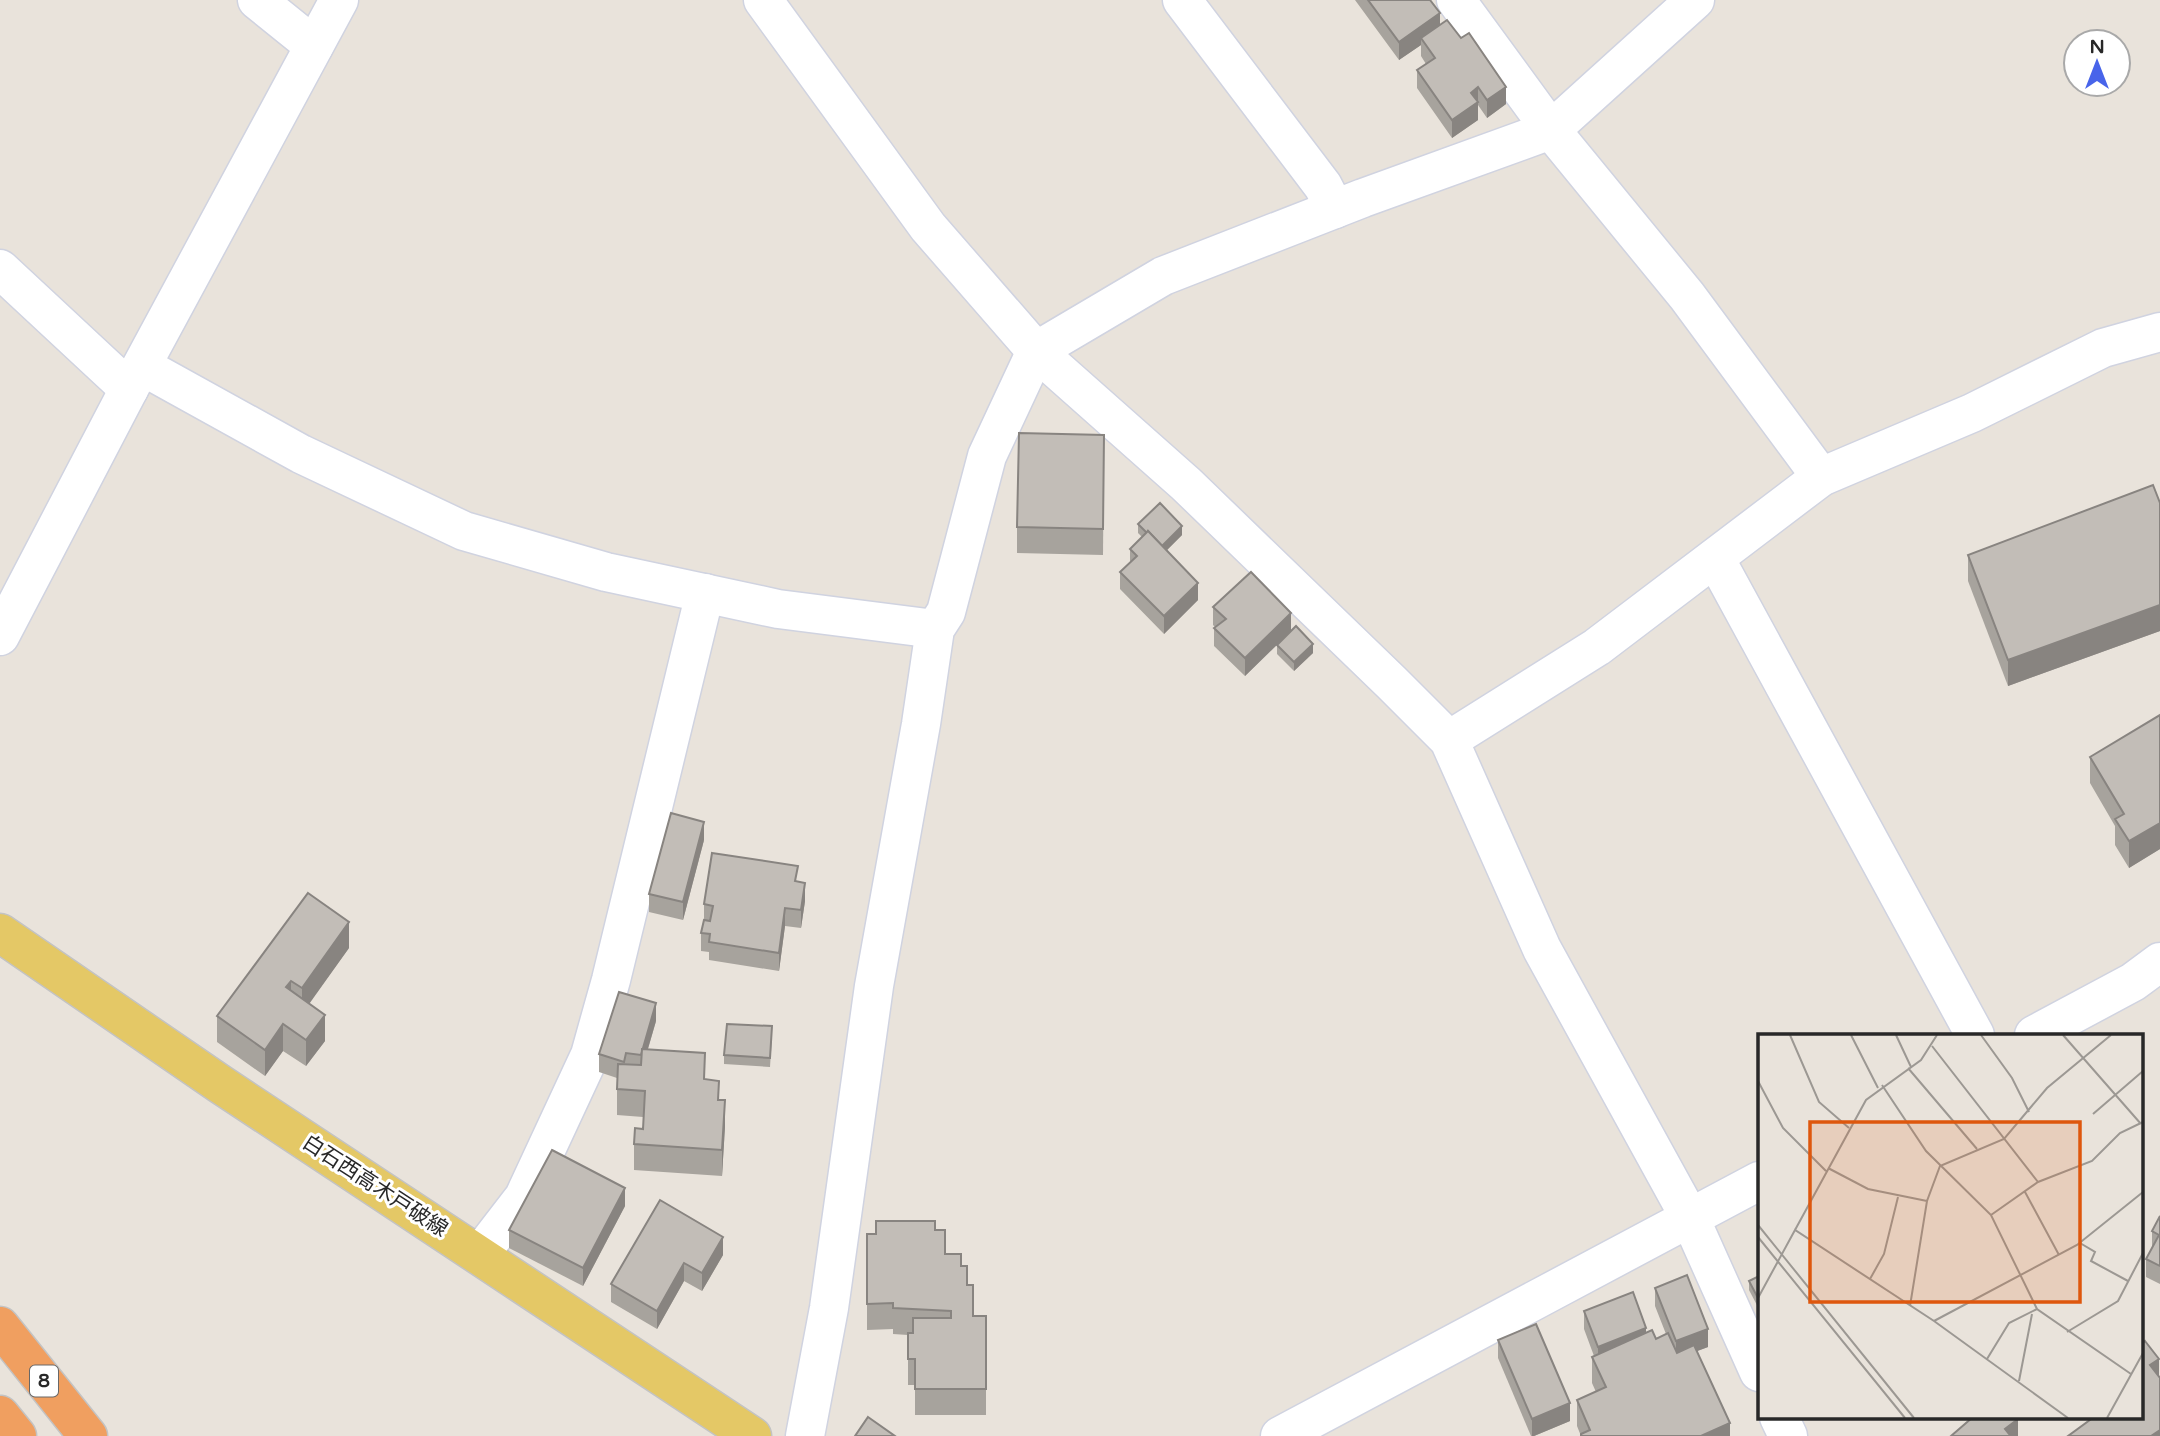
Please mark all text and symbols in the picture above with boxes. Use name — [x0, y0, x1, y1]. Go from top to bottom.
north arrow — [2062, 28, 2132, 98]
text: N — [2089, 36, 2105, 58]
inset map — [1758, 1034, 2142, 1418]
street label: 白石西高木戸破線 — [298, 1130, 452, 1242]
road number: 8 — [30, 1366, 58, 1396]

